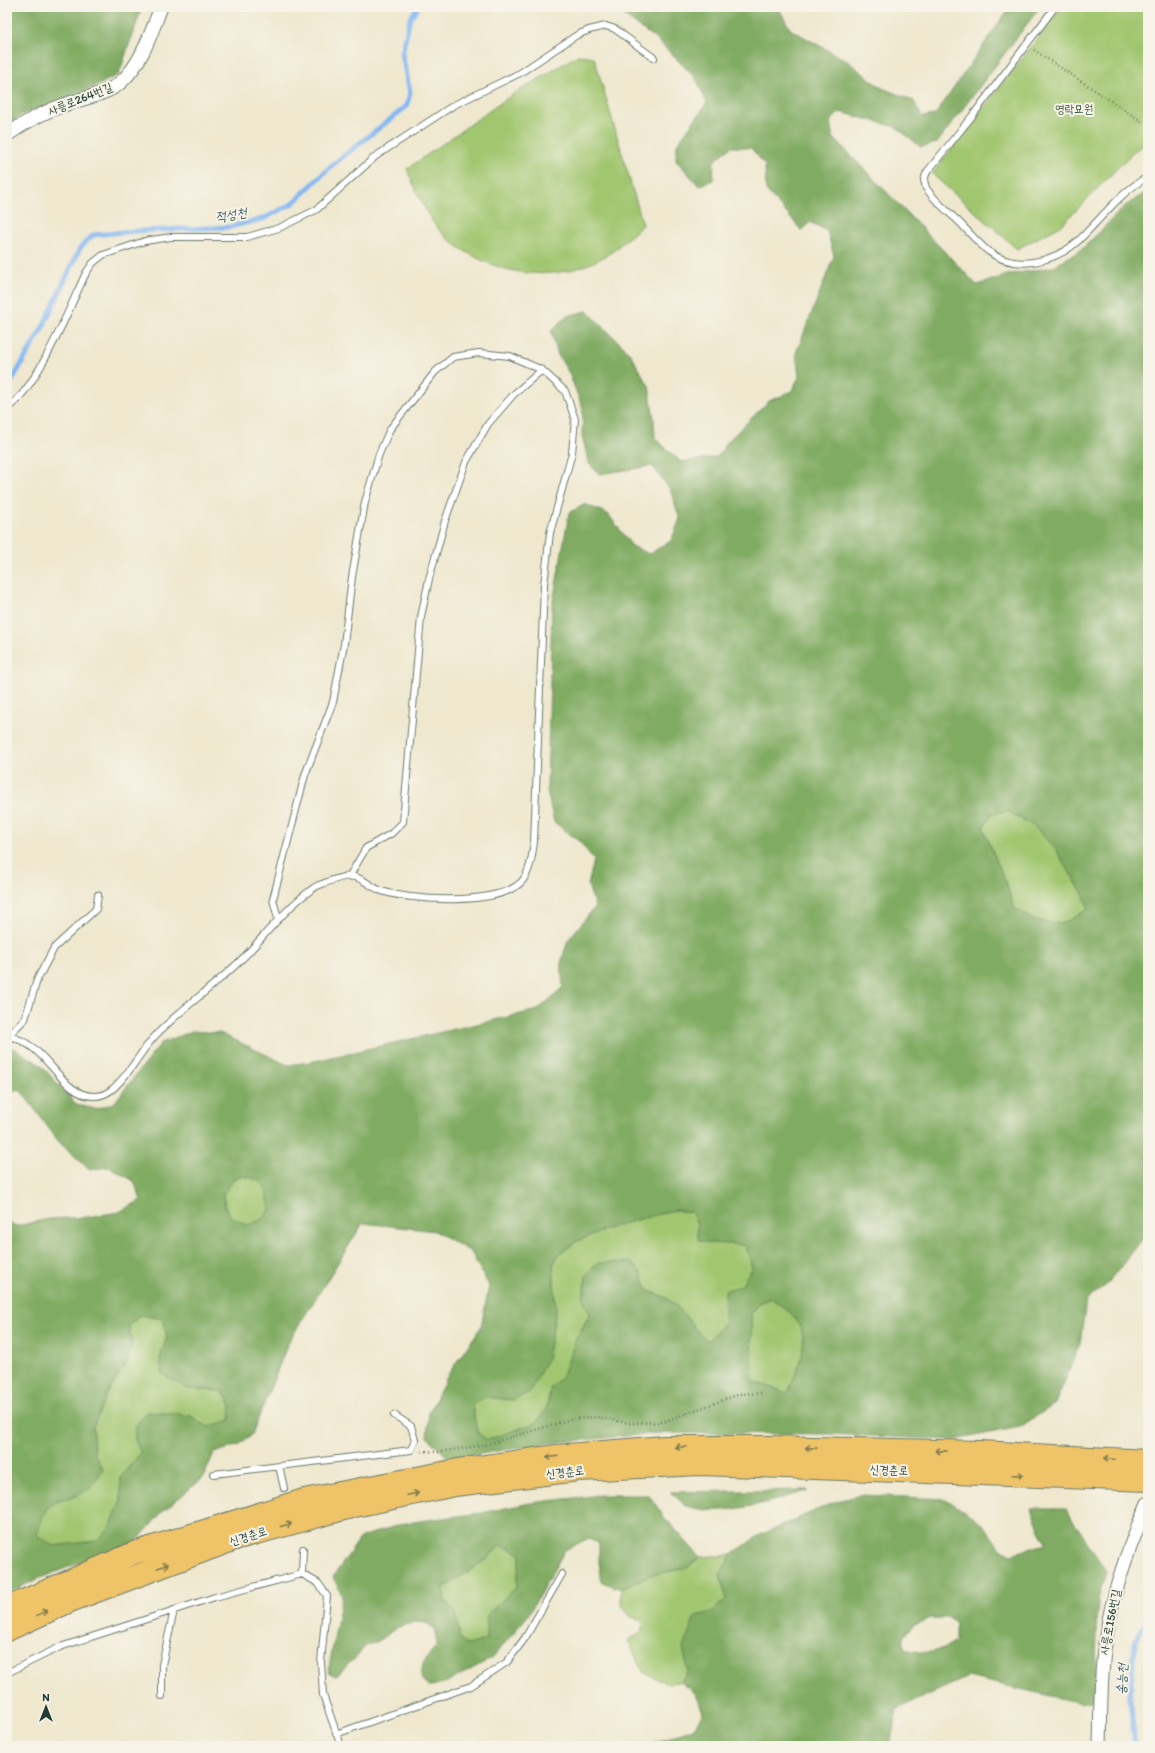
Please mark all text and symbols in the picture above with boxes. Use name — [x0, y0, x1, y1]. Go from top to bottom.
street label: 사릉로264번길 — [46, 80, 115, 118]
park label: 영락묘원 — [1055, 102, 1093, 116]
water label: 적성천 — [214, 204, 249, 224]
one-way arrow — [675, 1443, 688, 1451]
one-way arrow — [805, 1444, 818, 1452]
one-way arrow — [935, 1447, 948, 1455]
one-way arrow — [546, 1453, 559, 1461]
one-way arrow — [1103, 1455, 1116, 1462]
street label: 신경춘로 — [869, 1462, 909, 1478]
street label: 신경춘로 — [545, 1463, 585, 1481]
one-way arrow — [1011, 1471, 1024, 1479]
one-way arrow — [406, 1490, 419, 1498]
one-way arrow — [280, 1521, 293, 1528]
street label: 신경춘로 — [227, 1524, 269, 1548]
one-way arrow — [157, 1561, 169, 1569]
street label: 사릉로156번길 — [1097, 1588, 1123, 1656]
one-way arrow — [36, 1609, 48, 1617]
water label: 송능천 — [1113, 1661, 1130, 1695]
north arrow — [26, 1687, 66, 1727]
text: N — [42, 1691, 50, 1704]

